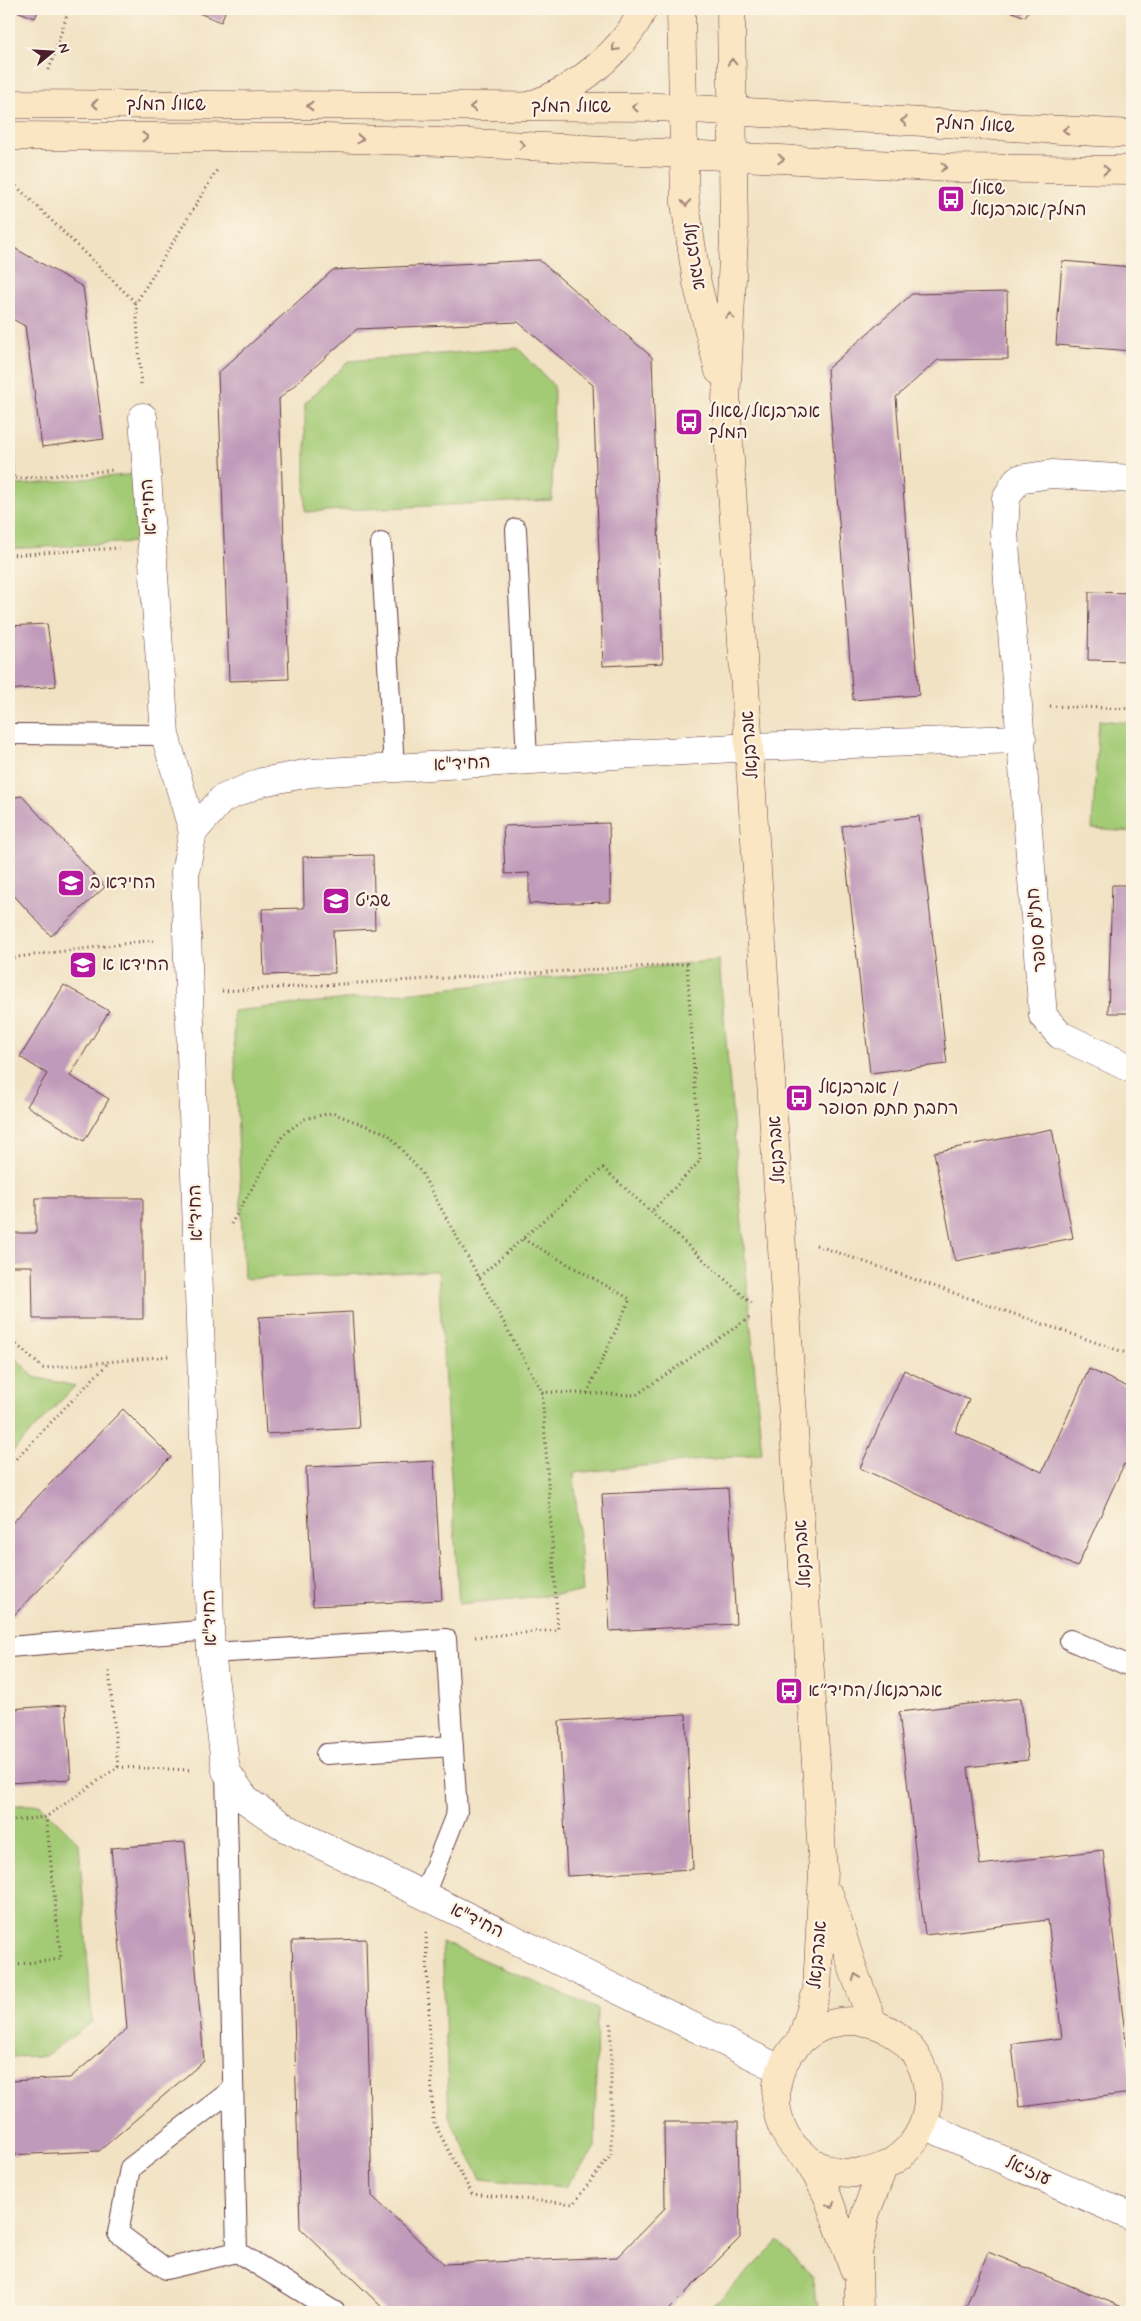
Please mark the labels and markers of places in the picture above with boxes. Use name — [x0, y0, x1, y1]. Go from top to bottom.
place label: שאול המלך/אברבנאל — [970, 177, 1087, 222]
bus stop icon: שאול המלך/אברבנאל — [936, 184, 966, 214]
place label: אברבנאל/שאול המלך — [708, 400, 820, 445]
bus stop icon: אברבנאל/שאול המלך — [674, 407, 704, 437]
school or university icon: החידא ב — [56, 868, 86, 898]
place label: החידא ב — [90, 871, 156, 895]
school or university icon: שביט — [321, 886, 351, 916]
place label: שביט — [355, 889, 391, 913]
school or university icon: החידא א — [68, 950, 98, 980]
place label: החידא א — [102, 953, 169, 977]
place label: אברבנאל / רחבת חתם הסופר — [818, 1076, 958, 1121]
bus stop icon: אברבנאל / רחבת חתם הסופר — [784, 1083, 814, 1113]
bus stop icon: אברבנאל/החיד״א — [774, 1676, 804, 1706]
place label: אברבנאל/החיד״א — [808, 1679, 943, 1703]

